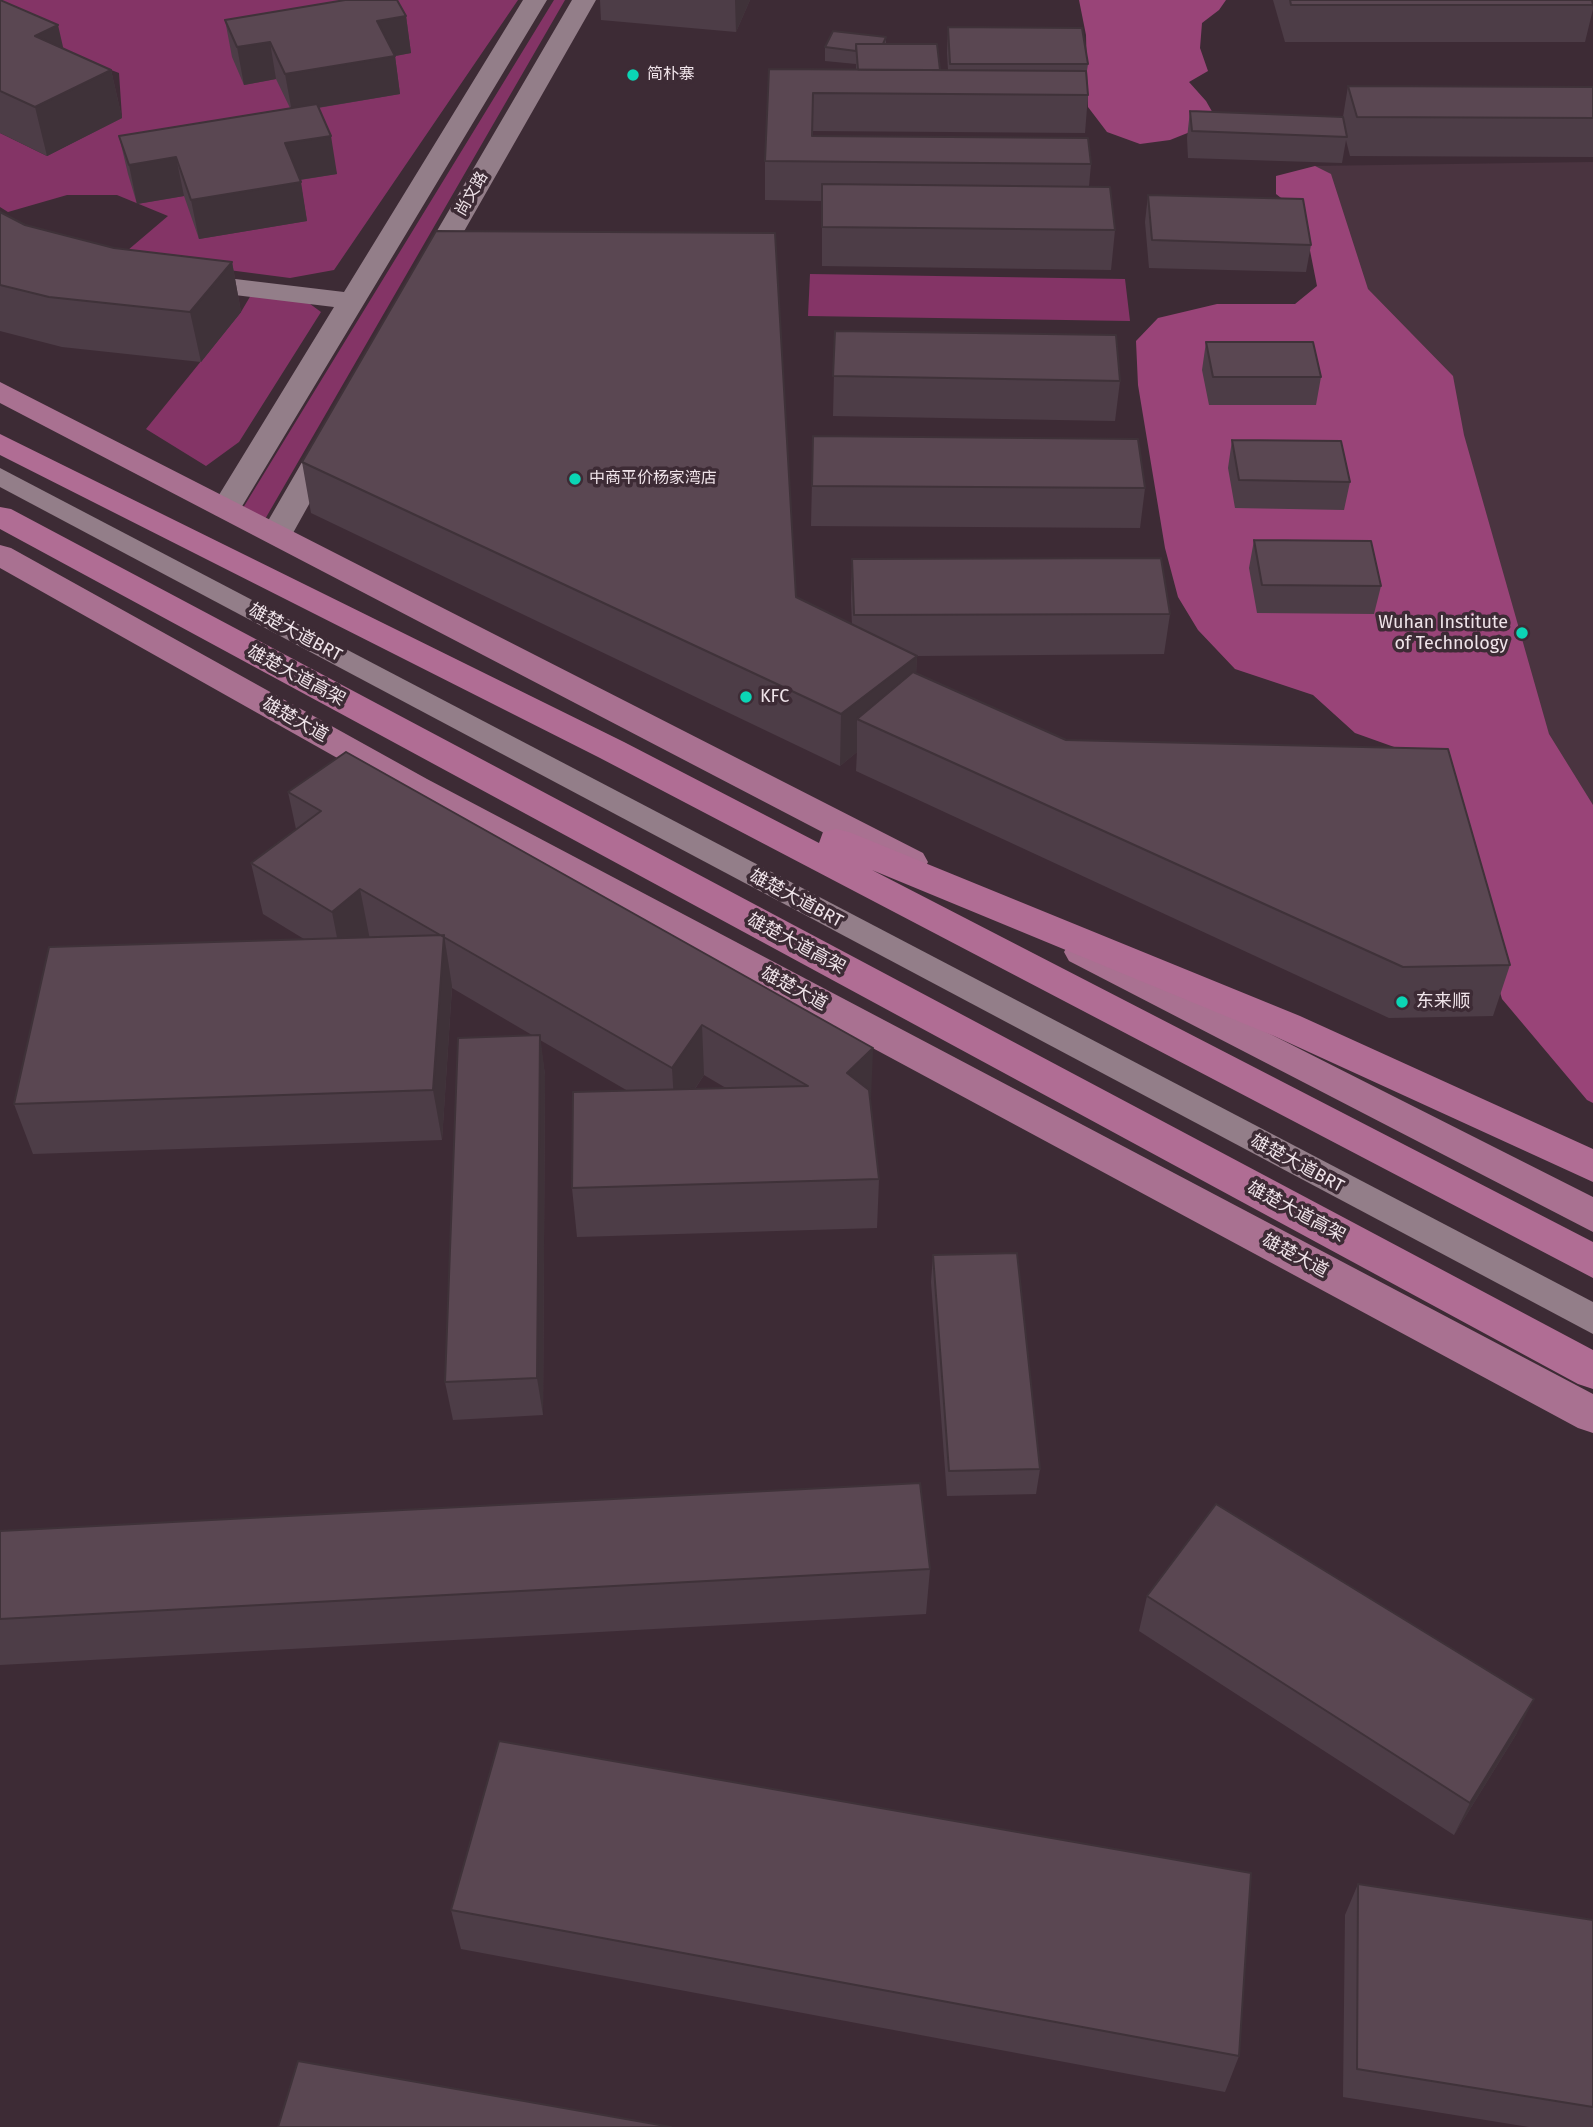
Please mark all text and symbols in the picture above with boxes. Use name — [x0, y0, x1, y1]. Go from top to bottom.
place label: 简朴寨 — [647, 65, 695, 85]
marker: 简朴寨 — [625, 67, 641, 83]
street label: 尚文路 — [452, 168, 492, 220]
place label: 中商平价杨家湾店 — [589, 469, 717, 489]
marker: 中商平价杨家湾店 — [567, 471, 583, 487]
street label: 雄楚大道BRT — [245, 599, 345, 667]
place label: Wuhan Institute of Technology — [1378, 612, 1508, 654]
marker: Wuhan Institute of Technology — [1514, 625, 1530, 641]
street label: 雄楚大道高架 — [243, 641, 349, 711]
place label: KFC — [760, 686, 789, 708]
marker: KFC — [738, 689, 754, 705]
street label: 雄楚大道 — [258, 693, 332, 747]
street label: 雄楚大道BRT — [746, 865, 846, 933]
street label: 雄楚大道高架 — [743, 909, 849, 979]
street label: 雄楚大道 — [757, 963, 831, 1015]
place label: 东来顺 — [1416, 991, 1470, 1013]
marker: 东来顺 — [1394, 994, 1410, 1010]
street label: 雄楚大道BRT — [1247, 1130, 1347, 1198]
street label: 雄楚大道高架 — [1243, 1177, 1349, 1247]
street label: 雄楚大道 — [1258, 1230, 1332, 1282]

